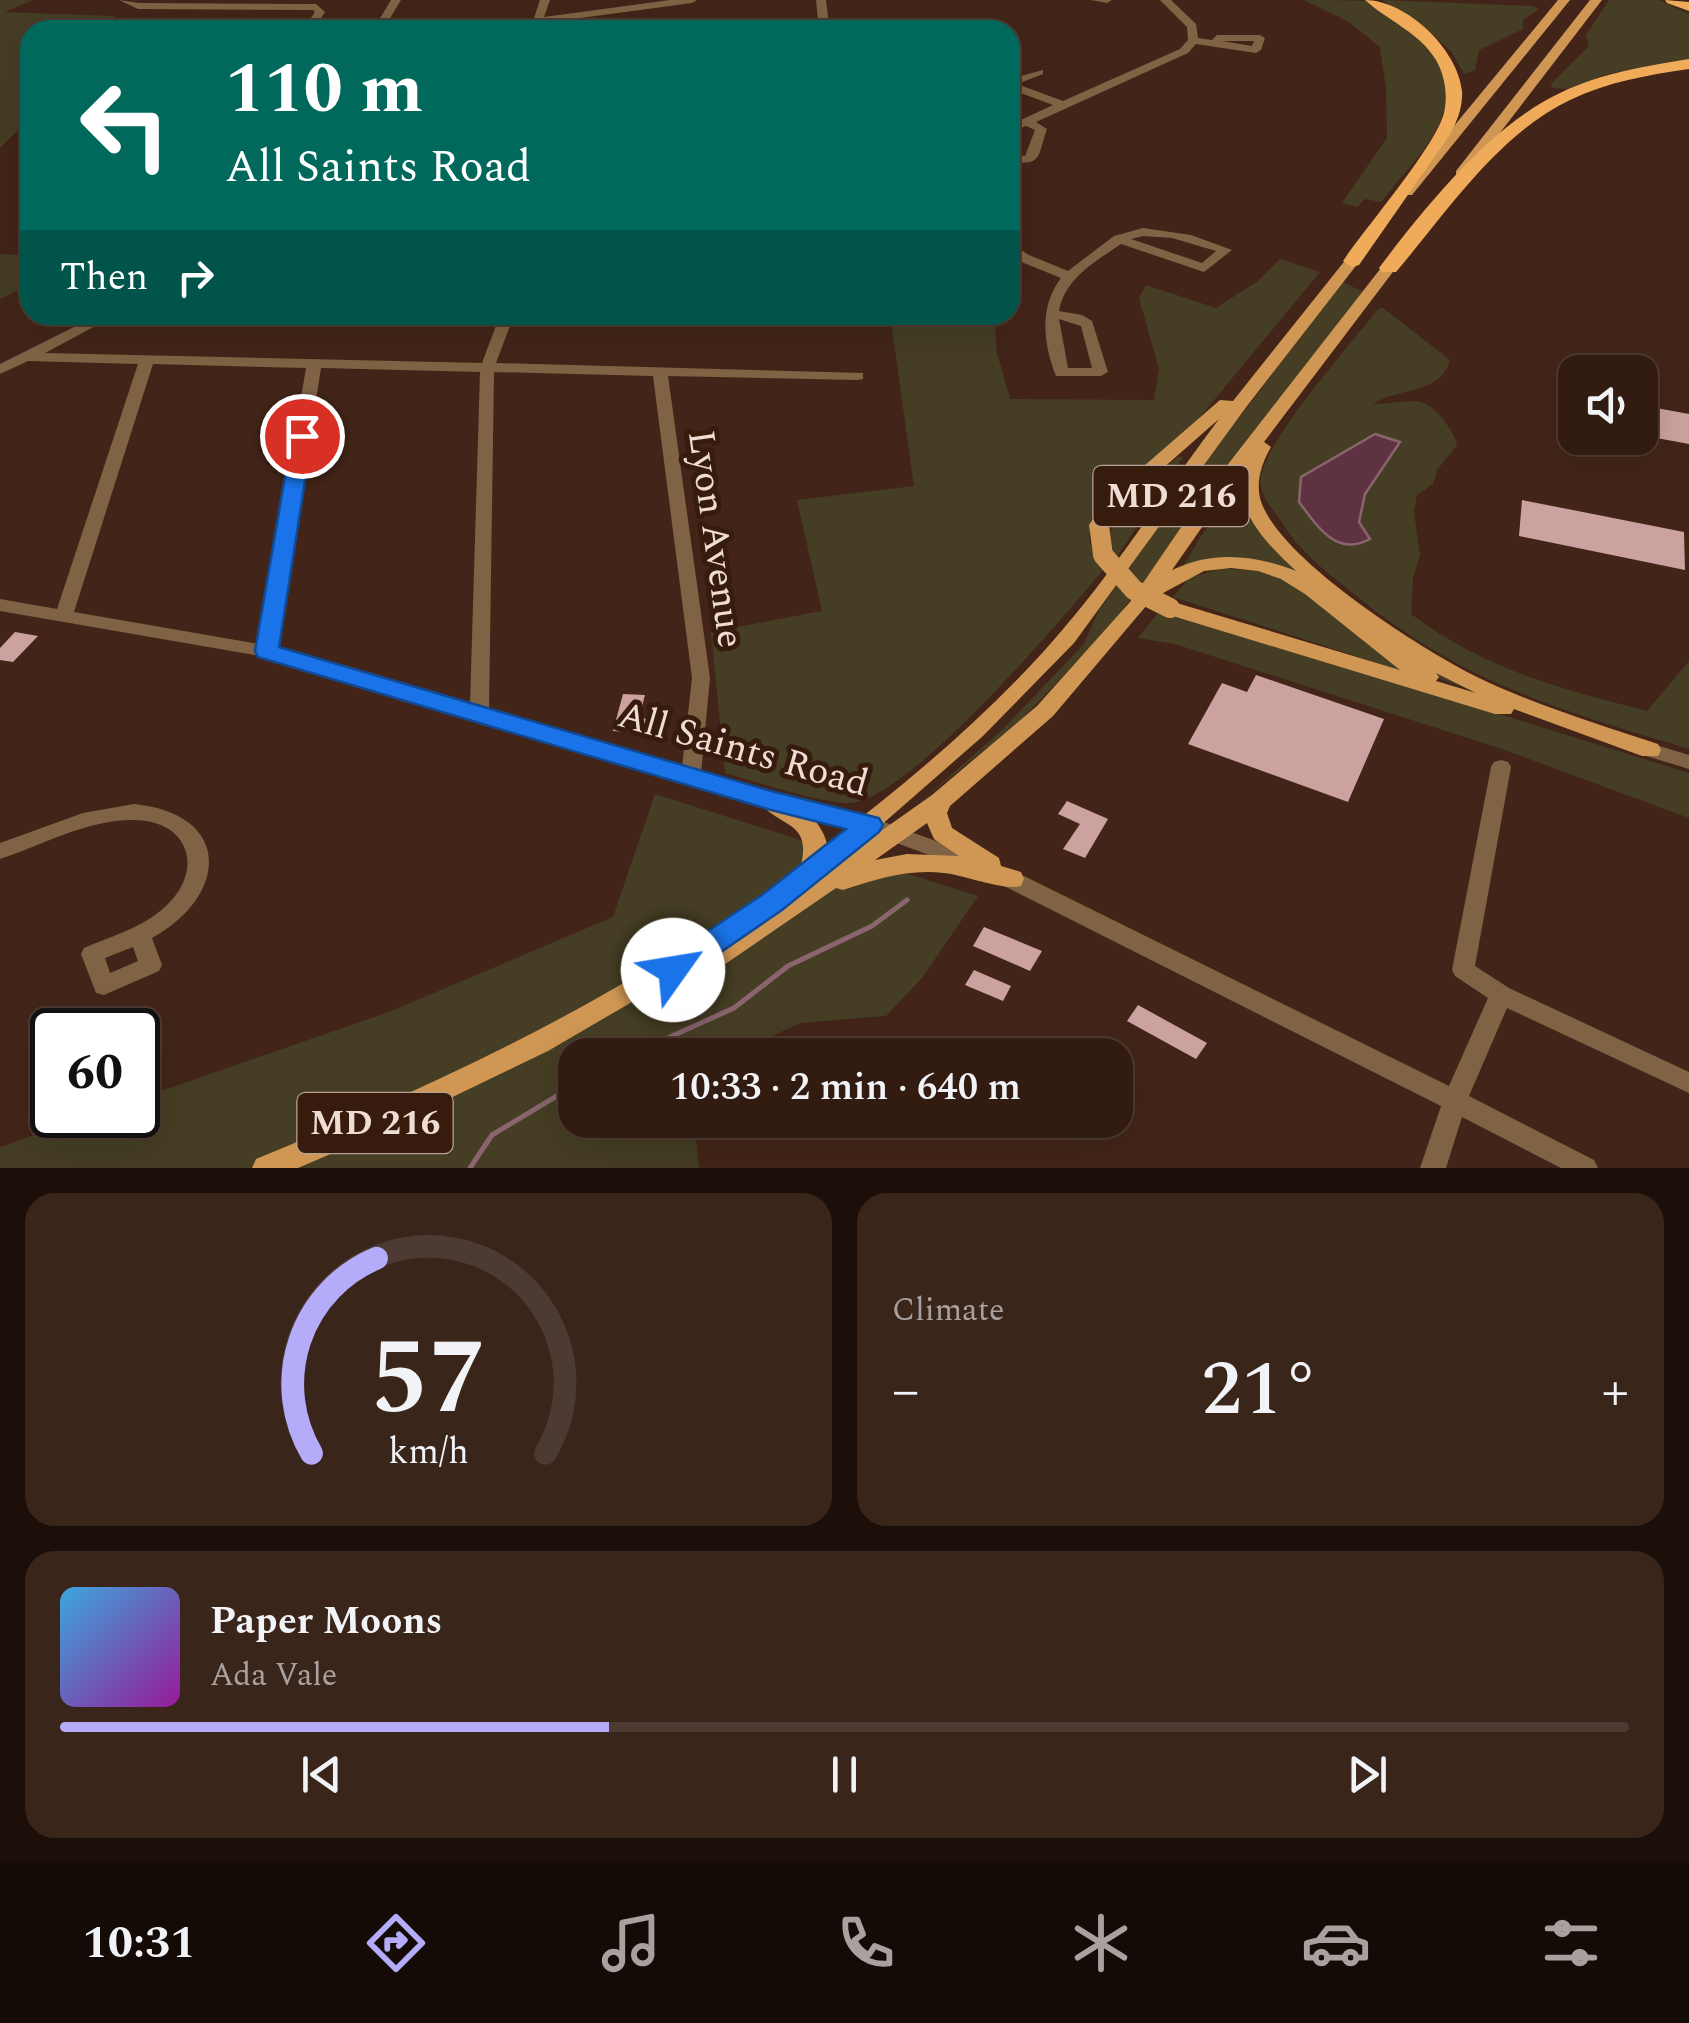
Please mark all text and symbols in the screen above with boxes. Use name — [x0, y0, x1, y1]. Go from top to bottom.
text: 110 m — [225, 37, 423, 143]
icon: left — [60, 60, 190, 190]
text: All Saints Road — [225, 133, 531, 202]
text: Then — [60, 249, 148, 307]
icon: right — [168, 250, 223, 305]
map controls — [1558, 355, 1658, 455]
button: sound — [1558, 355, 1658, 455]
pin — [260, 394, 345, 479]
icon: arrive — [275, 409, 330, 464]
street label: Lyon Avenue — [671, 426, 759, 652]
road number: MD 216 — [1094, 466, 1248, 526]
street label: All Saints Road — [611, 686, 875, 814]
position arrow — [621, 918, 725, 1022]
speed limit sign: 60 — [30, 1008, 160, 1138]
text: 10:33 · 2 min · 640 m — [670, 1059, 1021, 1117]
road number: MD 216 — [298, 1093, 452, 1153]
text: Climate — [892, 1286, 1004, 1335]
text: 57 — [370, 1301, 487, 1459]
text: 21° — [1202, 1334, 1319, 1448]
text: − — [892, 1350, 920, 1433]
text: + — [1601, 1350, 1629, 1433]
text: km/h — [388, 1425, 469, 1480]
text: Paper Moons — [210, 1593, 442, 1651]
text: Ada Vale — [210, 1651, 337, 1700]
icon: previous — [294, 1747, 349, 1802]
icon: pause — [817, 1747, 872, 1802]
icon: next — [1340, 1747, 1395, 1802]
icon: directions — [361, 1908, 431, 1978]
icon: music — [596, 1908, 666, 1978]
icon: phone — [831, 1908, 901, 1978]
icon: climate — [1066, 1908, 1136, 1978]
icon: car — [1301, 1908, 1371, 1978]
icon: filters — [1536, 1908, 1606, 1978]
text: 10:31 — [83, 1909, 196, 1978]

